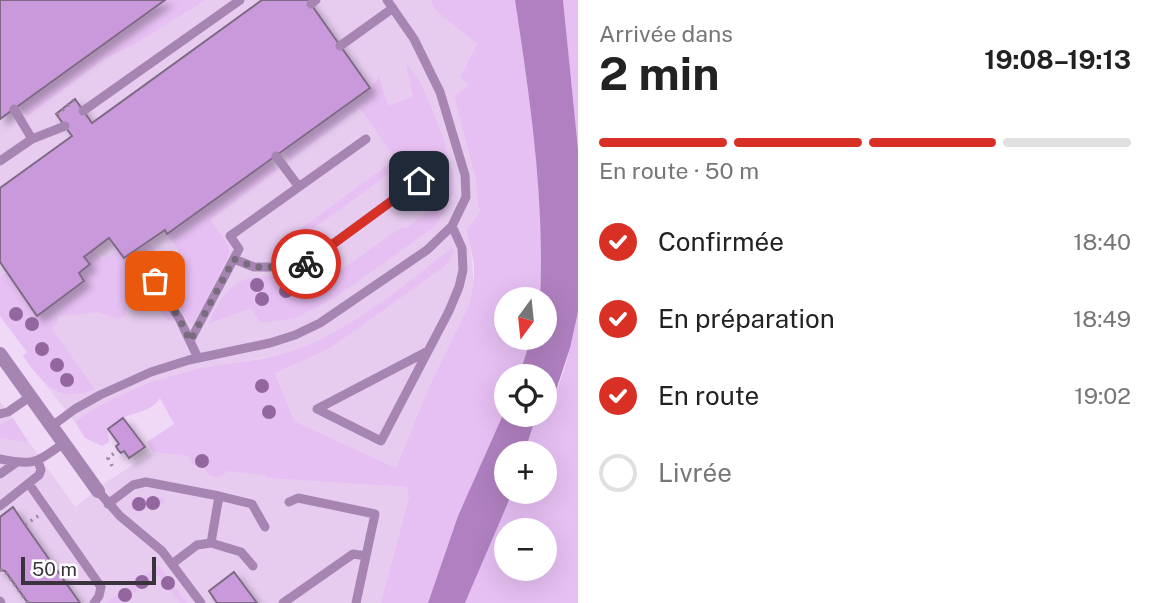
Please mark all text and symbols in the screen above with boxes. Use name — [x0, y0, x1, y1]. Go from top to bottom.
text: Arrivée dans — [599, 20, 733, 47]
text: 19:08–19:13 — [984, 44, 1131, 75]
text: 2 min — [599, 46, 719, 100]
pin — [389, 151, 449, 211]
text: En route · 50 m — [599, 157, 759, 184]
icon: home — [400, 162, 438, 200]
icon: check — [599, 223, 637, 261]
text: Confirmée — [658, 226, 784, 257]
text: 18:40 — [1073, 228, 1131, 255]
courier — [271, 229, 341, 299]
icon: bike — [287, 245, 325, 283]
pin — [125, 251, 185, 311]
icon: bag — [136, 262, 174, 300]
north arrow — [494, 287, 556, 350]
map controls — [494, 287, 557, 581]
icon: check — [599, 300, 637, 338]
text: En préparation — [658, 303, 835, 334]
text: 18:49 — [1073, 305, 1131, 332]
button: locate — [494, 364, 557, 427]
icon: check — [599, 377, 637, 415]
text: En route — [658, 380, 759, 411]
text: 19:02 — [1074, 382, 1131, 409]
button: + — [494, 441, 557, 504]
text: Livrée — [658, 457, 732, 488]
button: − — [494, 518, 557, 581]
scale bar — [21, 554, 156, 586]
text: 50 m — [32, 558, 77, 580]

